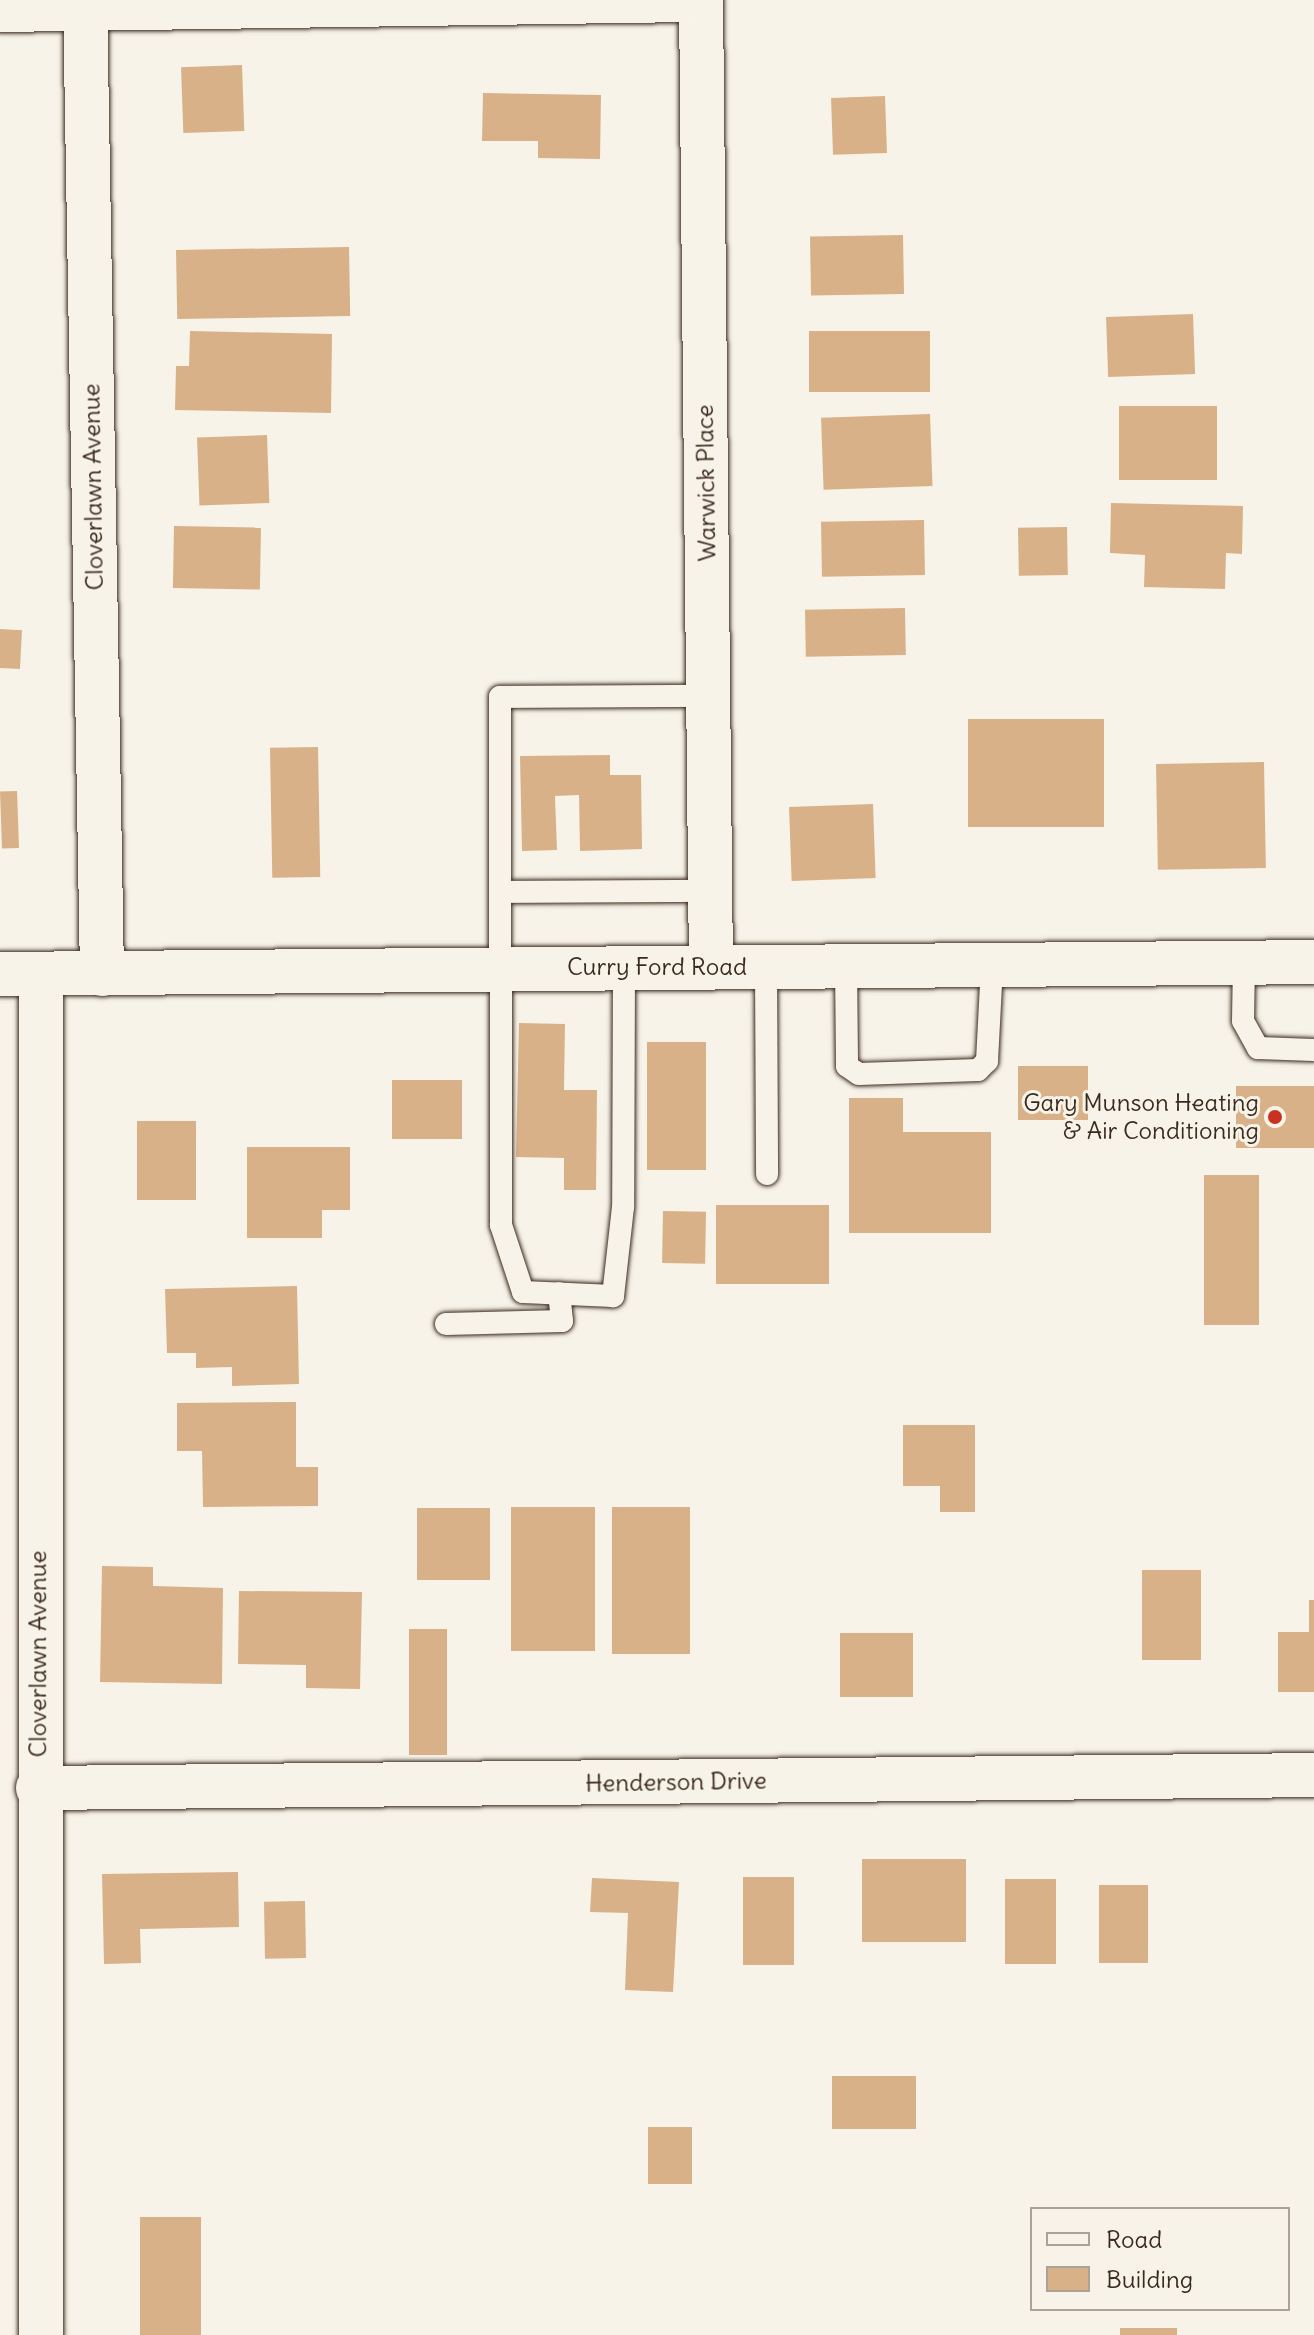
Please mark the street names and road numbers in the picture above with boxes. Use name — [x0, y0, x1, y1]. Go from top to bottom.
street label: Cloverlawn Avenue — [77, 383, 109, 591]
street label: Warwick Place — [690, 404, 722, 562]
street label: Curry Ford Road — [567, 953, 747, 981]
street label: Cloverlawn Avenue — [24, 1550, 52, 1758]
street label: Henderson Drive — [585, 1766, 767, 1798]

